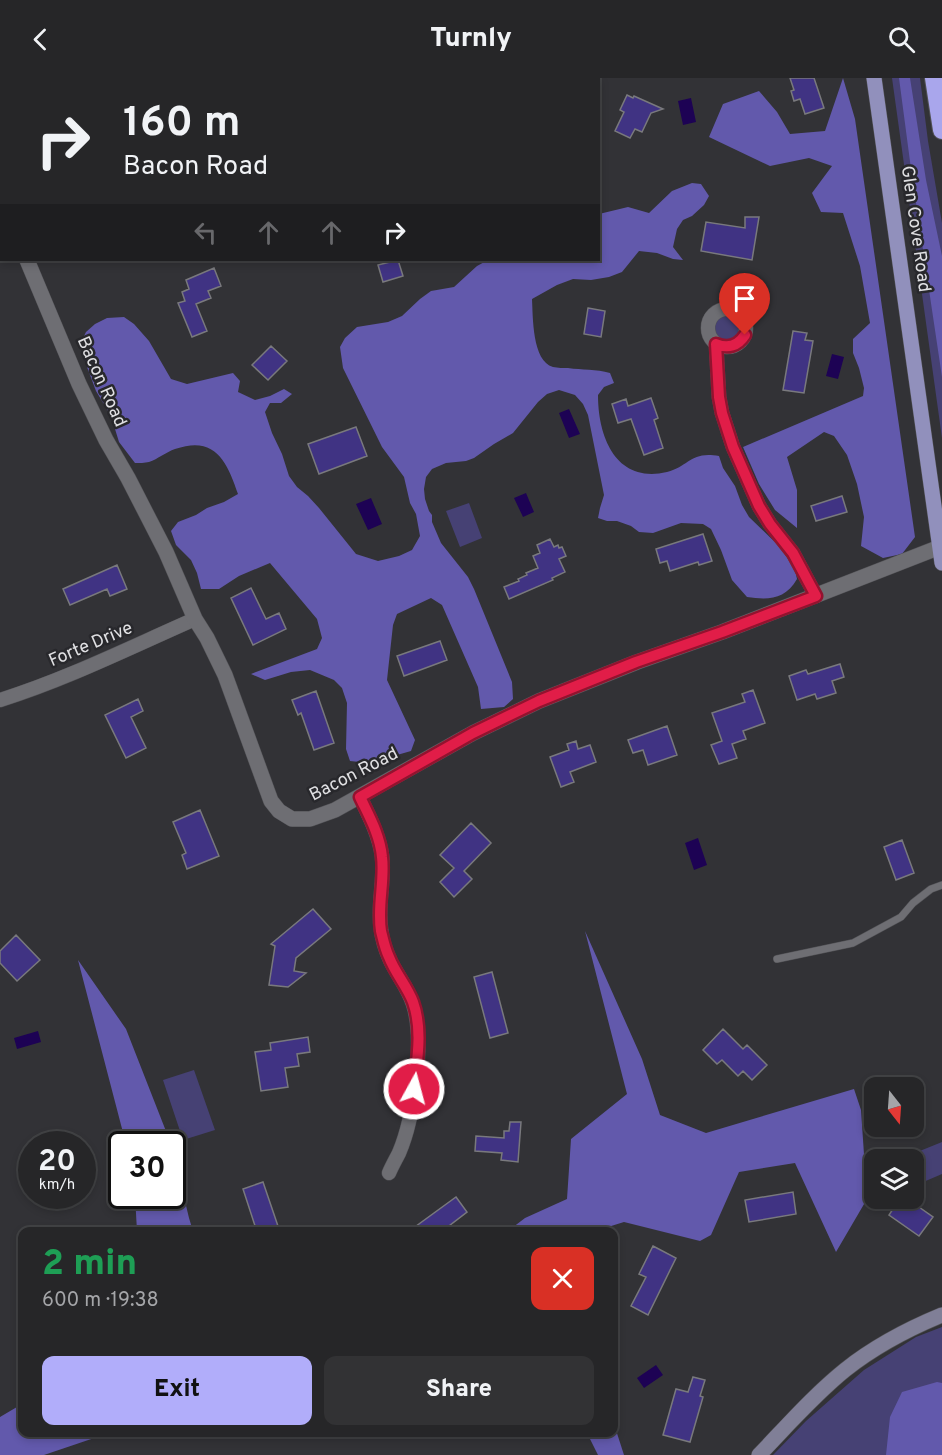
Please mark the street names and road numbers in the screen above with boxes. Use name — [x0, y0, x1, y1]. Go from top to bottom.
street label: Glen Cove Road — [895, 164, 935, 294]
street label: Bacon Road — [71, 333, 131, 431]
street label: Forte Drive — [46, 617, 136, 673]
street label: Bacon Road — [306, 743, 402, 807]

